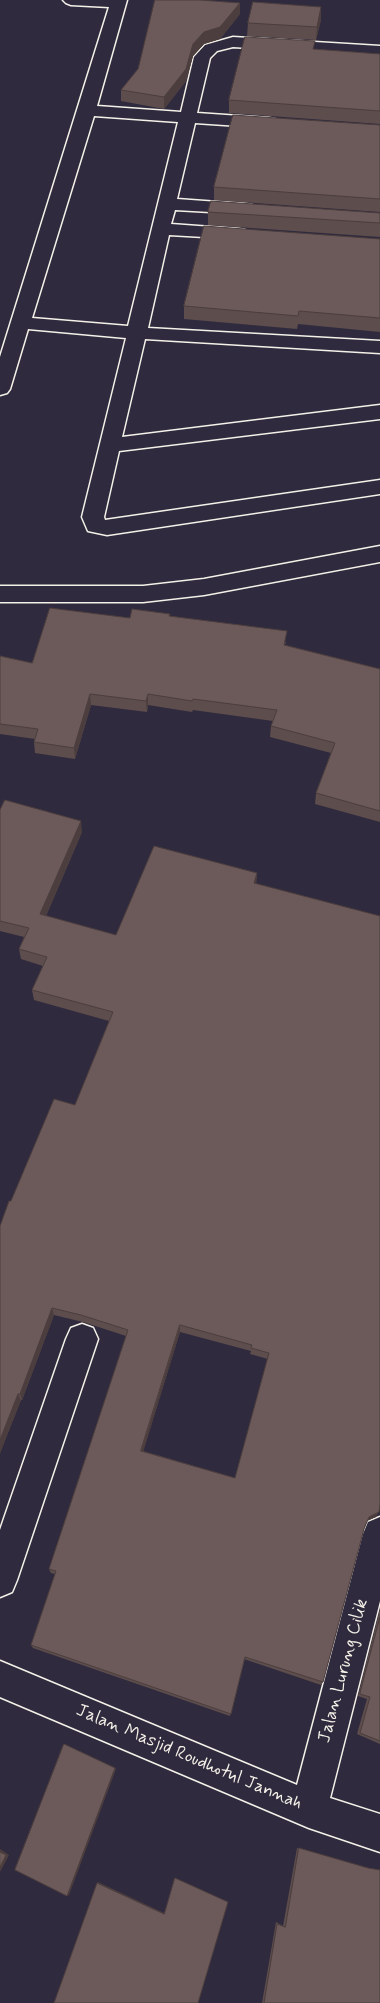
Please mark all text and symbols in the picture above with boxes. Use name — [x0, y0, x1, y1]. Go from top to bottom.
street label: Jalan Lurung Cilik — [314, 1597, 374, 1745]
street label: Jalan Masjid Roudhotul Jannah — [73, 1700, 305, 1816]

